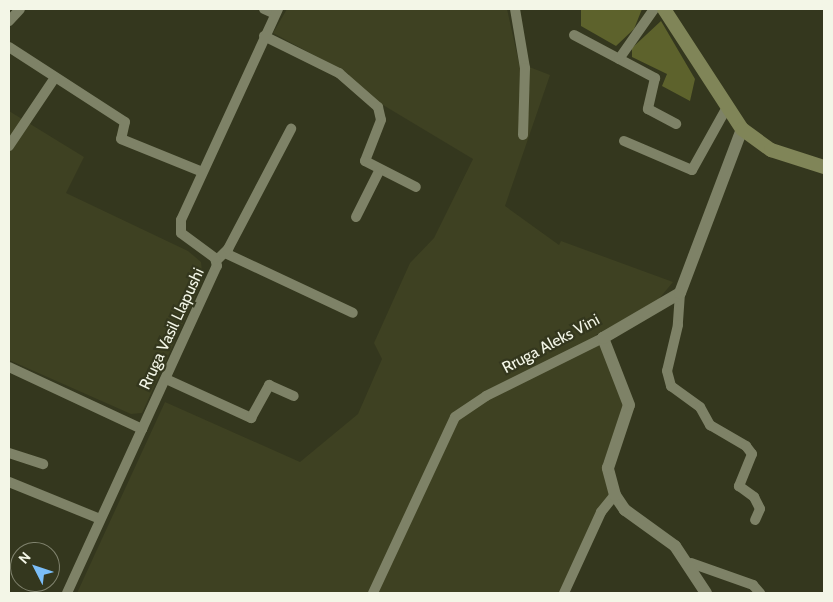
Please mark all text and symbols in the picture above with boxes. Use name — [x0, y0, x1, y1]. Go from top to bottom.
street label: Rruga Vasil Llapushi — [135, 265, 209, 393]
street label: Rruga Aleks Vini — [499, 310, 603, 378]
north arrow — [10, 542, 60, 592]
text: N — [14, 548, 34, 567]

